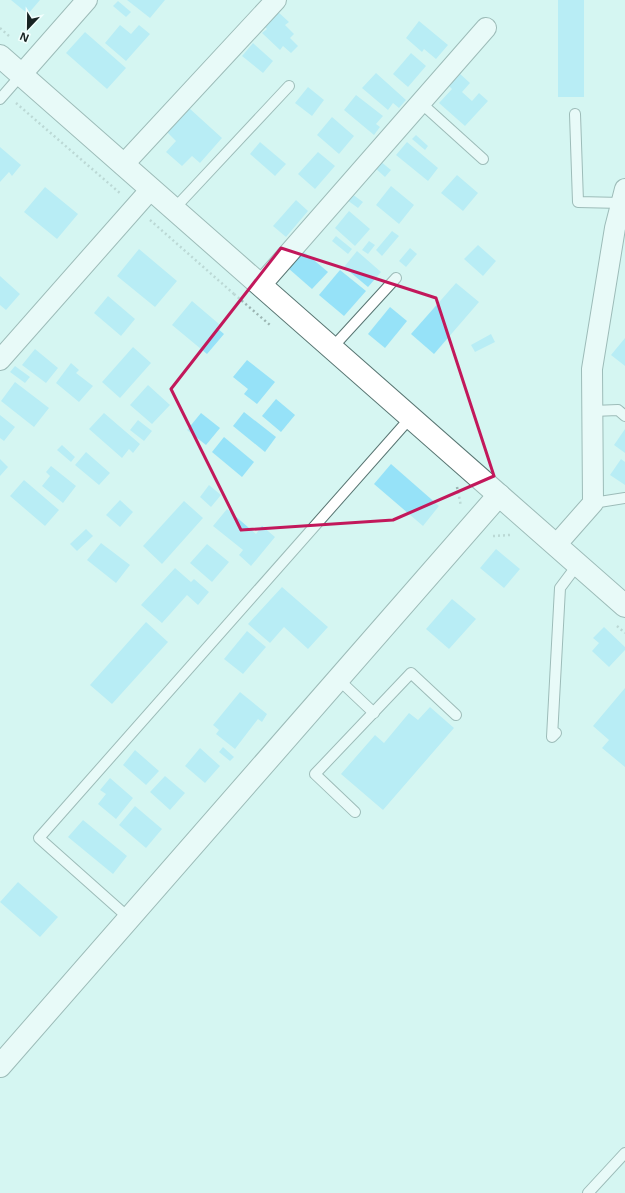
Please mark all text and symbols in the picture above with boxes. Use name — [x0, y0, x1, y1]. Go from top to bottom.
north arrow — [8, 8, 48, 48]
text: N — [17, 29, 31, 46]

